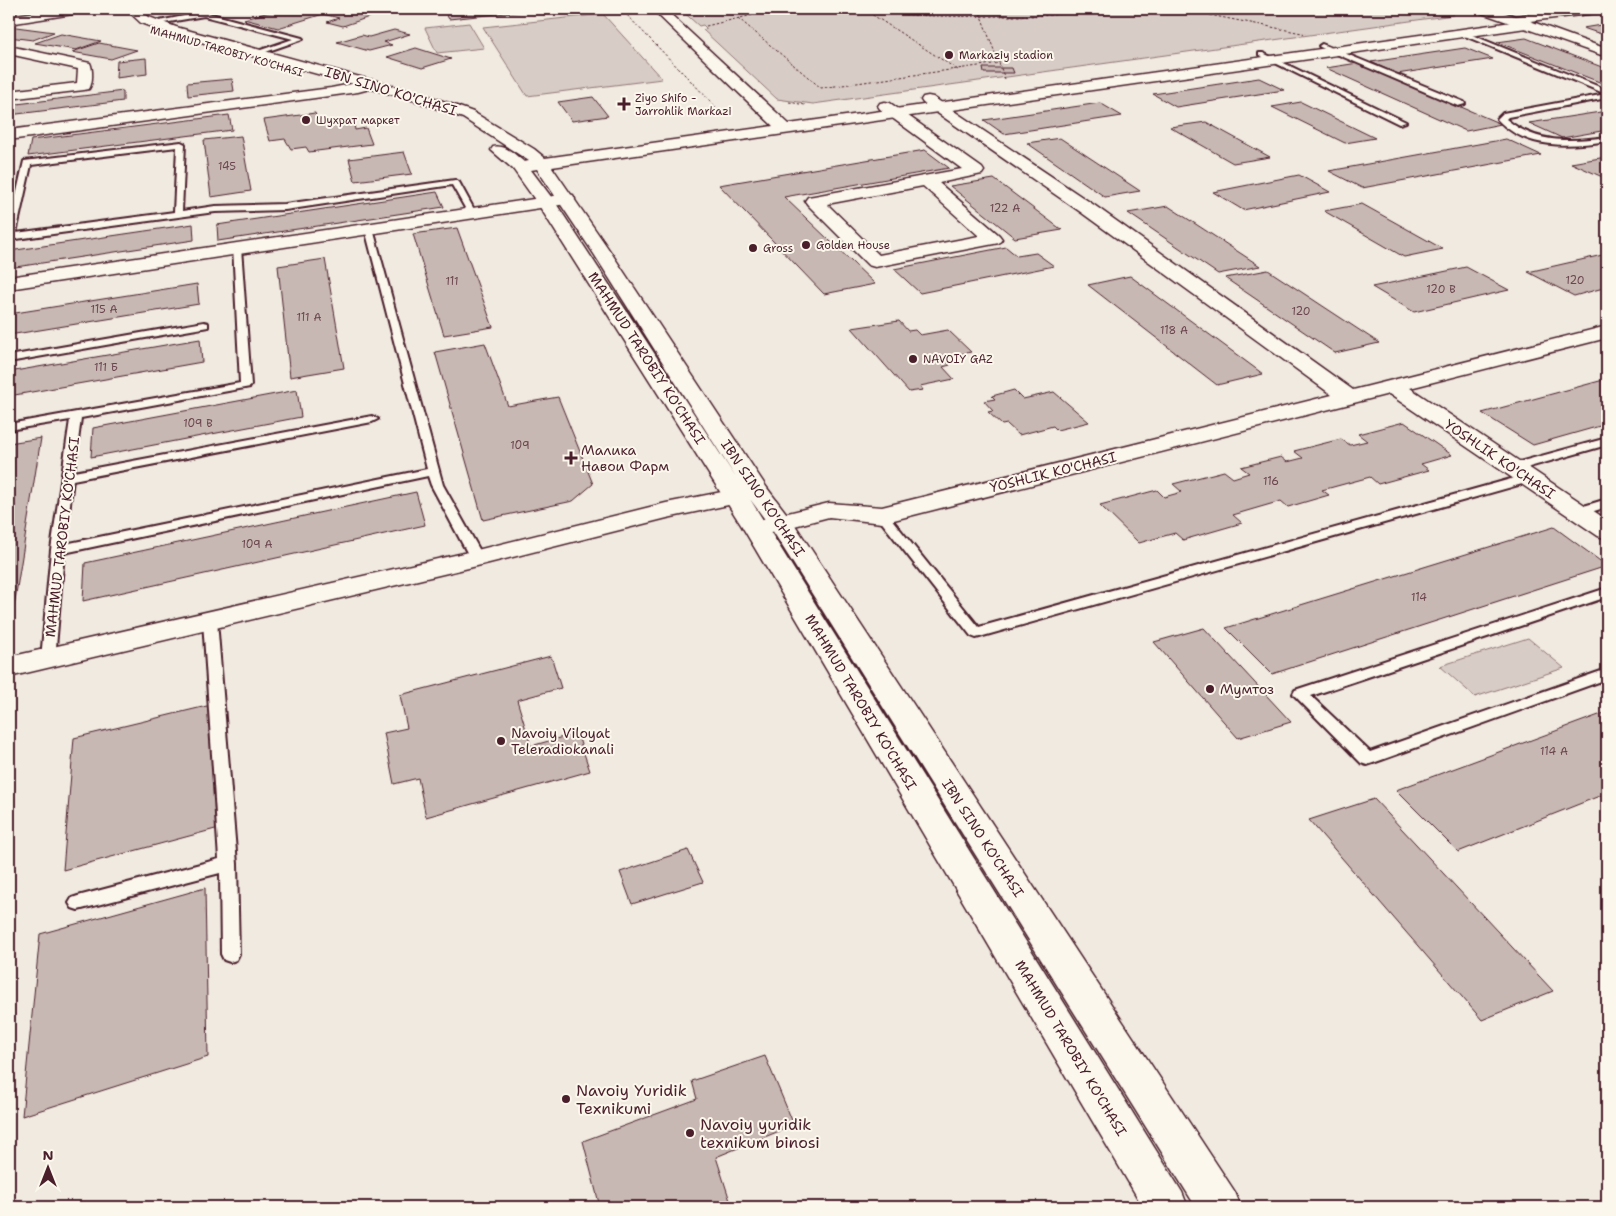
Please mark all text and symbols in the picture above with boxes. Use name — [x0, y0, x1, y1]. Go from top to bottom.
street label: MAHMUD TAROBIY KO'CHASI — [149, 22, 305, 81]
place label: Markaziy stadion — [959, 48, 1053, 63]
marker: Markaziy stadion — [943, 49, 955, 61]
street label: IBN SINO KO'CHASI — [323, 62, 460, 120]
place label: Ziyo Shifo - Jarrohlik Markazi — [635, 91, 732, 119]
marker: Ziyo Shifo - Jarrohlik Markazi — [617, 97, 631, 111]
place label: Шухрат маркет — [316, 113, 400, 128]
marker: Шухрат маркет — [300, 114, 312, 126]
house number: 145 — [218, 159, 236, 174]
house number: 122 А — [990, 201, 1020, 216]
place label: Golden House — [816, 238, 890, 253]
marker: Golden House — [800, 239, 812, 251]
place label: Gross — [763, 241, 793, 256]
marker: Gross — [747, 242, 759, 254]
street label: MAHMUD TAROBIY KO'CHASI — [584, 268, 710, 448]
house number: 120 — [1565, 273, 1585, 288]
house number: 111 — [445, 274, 459, 289]
house number: 120 В — [1426, 282, 1456, 297]
house number: 115 А — [90, 302, 118, 317]
house number: 120 — [1291, 304, 1311, 319]
house number: 111 А — [297, 310, 321, 325]
house number: 118 А — [1160, 323, 1188, 338]
place label: NAVOIY GAZ — [923, 352, 993, 367]
marker: NAVOIY GAZ — [907, 353, 919, 365]
house number: 111 Б — [94, 360, 118, 375]
street label: YOSHLIK KO'CHASI — [1441, 415, 1559, 503]
house number: 109 В — [183, 416, 213, 431]
street label: MAHMUD TAROBIY KO'CHASI — [41, 435, 83, 638]
street label: IBN SINO KO'CHASI — [717, 436, 809, 560]
house number: 109 — [510, 438, 530, 453]
place label: Малика Навои Фарм — [581, 441, 669, 475]
street label: YOSHLIK KO'CHASI — [988, 448, 1118, 496]
marker: Малика Навои Фарм — [565, 452, 577, 464]
house number: 116 — [1263, 474, 1279, 489]
house number: 109 А — [241, 537, 273, 552]
house number: 114 — [1411, 590, 1427, 605]
street label: MAHMUD TAROBIY KO'CHASI — [801, 611, 921, 793]
place label: Мумтоз — [1220, 680, 1274, 698]
marker: Мумтоз — [1204, 683, 1216, 695]
place label: Navoiy Viloyat Teleradiokanali — [511, 724, 614, 758]
marker: Navoiy Viloyat Teleradiokanali — [495, 735, 507, 747]
house number: 114 А — [1540, 744, 1568, 759]
street label: IBN SINO KO'CHASI — [938, 775, 1028, 901]
street label: MAHMUD TAROBIY KO'CHASI — [1011, 957, 1131, 1139]
place label: Navoiy Yuridik Texnikumi — [576, 1080, 687, 1119]
marker: Navoiy Yuridik Texnikumi — [560, 1093, 572, 1105]
place label: Navoiy yuridik texnikum binosi — [700, 1114, 820, 1153]
marker: Navoiy yuridik texnikum binosi — [684, 1127, 696, 1139]
north arrow — [22, 1144, 72, 1194]
text: N — [42, 1146, 54, 1164]

